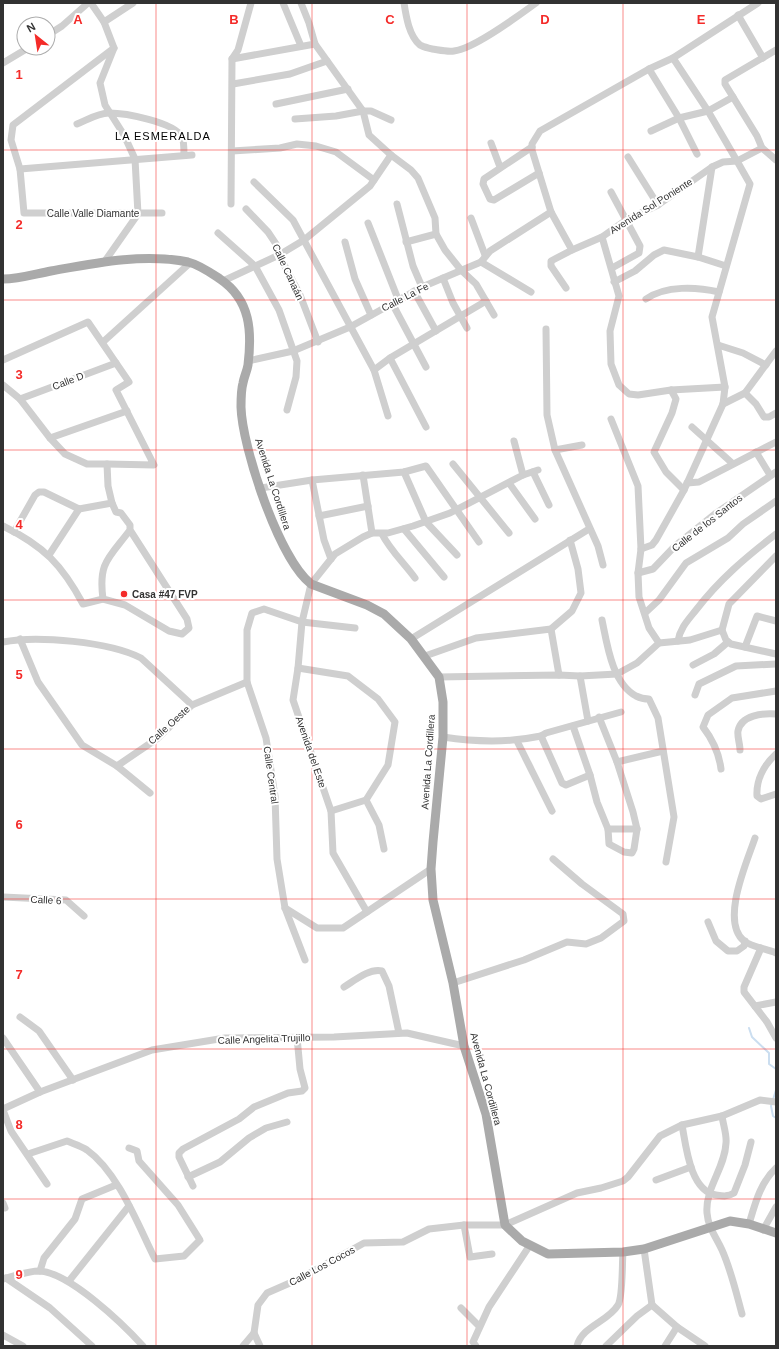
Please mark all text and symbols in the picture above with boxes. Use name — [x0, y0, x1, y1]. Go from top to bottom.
text: A — [73, 12, 83, 27]
text: B — [229, 12, 239, 27]
text: C — [385, 12, 395, 27]
text: D — [540, 12, 550, 27]
text: E — [697, 12, 706, 27]
north arrow — [16, 16, 56, 56]
text: N — [25, 20, 37, 35]
text: 1 — [15, 67, 23, 82]
district label: LA ESMERALDA — [115, 130, 211, 142]
street label: Avenida Sol Poniente — [608, 176, 695, 236]
street label: Calle Valle Diamante — [47, 208, 140, 219]
text: 2 — [15, 217, 23, 232]
street label: Calle Canaán — [270, 242, 306, 302]
street label: Calle La Fe — [380, 280, 431, 314]
text: 3 — [15, 367, 23, 382]
street label: Calle D — [51, 370, 85, 392]
street label: Avenida La Cordillera — [253, 437, 293, 531]
street label: Calle de los Santos — [670, 492, 744, 554]
text: 4 — [15, 517, 23, 532]
marker: Casa #47 FVP — [119, 589, 129, 599]
place label: Casa #47 FVP — [132, 589, 198, 600]
text: 5 — [15, 667, 23, 682]
street label: Calle Oeste — [146, 703, 192, 747]
street label: Avenida La Cordillera — [419, 714, 437, 810]
street label: Avenida del Este — [294, 715, 329, 790]
street label: Calle Central — [262, 746, 280, 804]
text: 6 — [15, 817, 23, 832]
street label: Calle 6 — [30, 894, 62, 906]
text: 7 — [15, 967, 23, 982]
street label: Avenida La Cordillera — [468, 1031, 504, 1127]
street label: Calle Angelita Trujillo — [217, 1032, 311, 1046]
text: 8 — [15, 1117, 23, 1132]
street label: Calle Los Cocos — [287, 1244, 357, 1288]
text: 9 — [15, 1267, 23, 1282]

